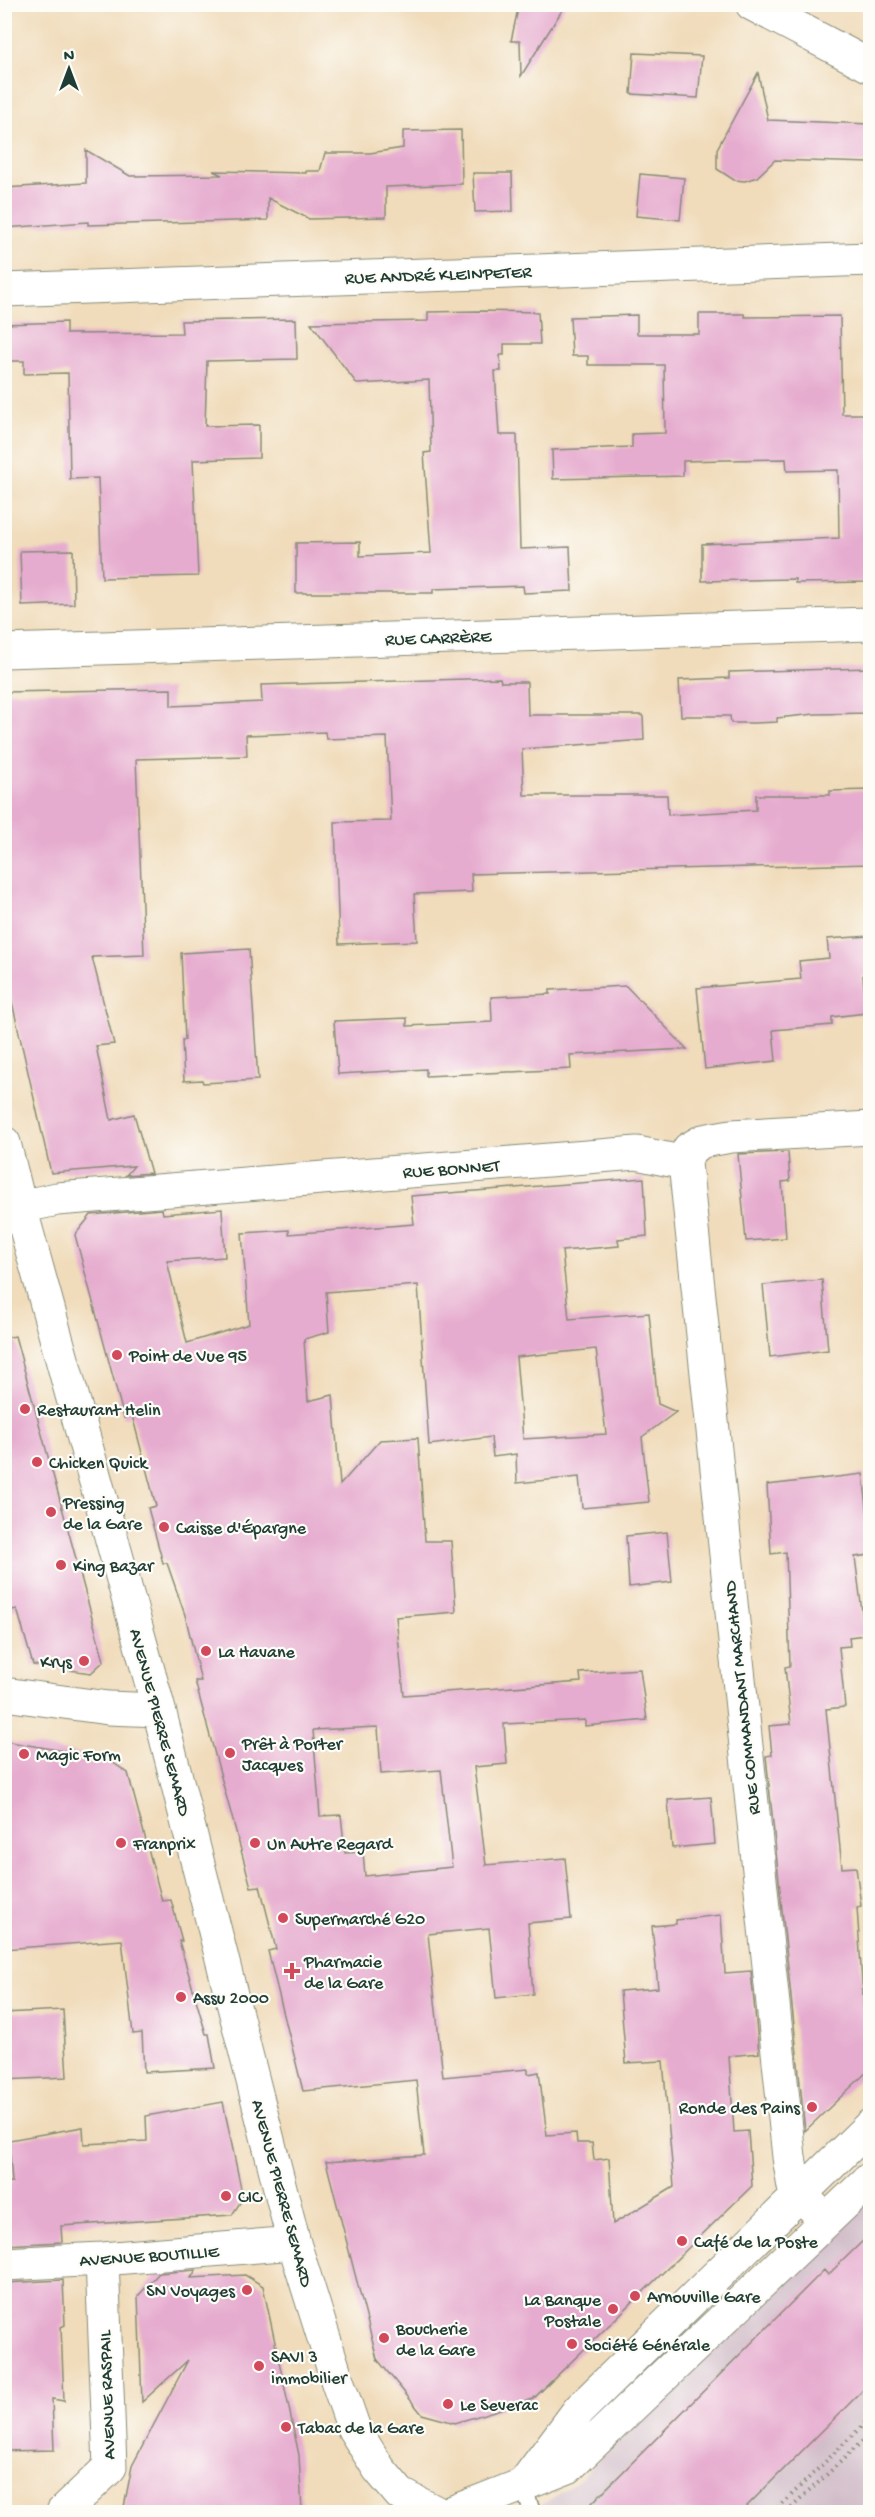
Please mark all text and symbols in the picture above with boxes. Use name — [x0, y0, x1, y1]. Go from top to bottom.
north arrow — [39, 39, 99, 99]
text: N — [64, 48, 75, 67]
street label: RUE ANDRÉ KLEINPETER — [344, 263, 532, 290]
street label: RUE CARRÈRE — [385, 627, 492, 652]
street label: RUE BONNET — [402, 1157, 501, 1184]
place label: Point de Vue 95 — [128, 1347, 247, 1368]
marker: Point de Vue 95 — [110, 1348, 124, 1362]
place label: Restaurant Helin — [37, 1401, 161, 1422]
marker: Restaurant Helin — [18, 1402, 32, 1416]
place label: Chicken Quick — [49, 1454, 149, 1475]
marker: Chicken Quick — [30, 1455, 44, 1469]
place label: Pressing de la Gare — [62, 1494, 143, 1536]
marker: Pressing de la Gare — [44, 1505, 58, 1519]
place label: Caisse d'Épargne — [176, 1519, 307, 1540]
marker: Caisse d'Épargne — [157, 1520, 171, 1534]
place label: King Bazar — [73, 1557, 155, 1578]
marker: King Bazar — [54, 1558, 68, 1572]
street label: RUE COMMANDANT MARCHAND — [721, 1579, 766, 1816]
street label: AVENUE PIERRE SEMARD — [123, 1627, 194, 1819]
place label: La Havane — [218, 1643, 296, 1664]
marker: La Havane — [199, 1644, 213, 1658]
place label: Krys — [40, 1653, 73, 1674]
marker: Krys — [77, 1654, 91, 1668]
place label: Prêt à Porter Jacques — [241, 1735, 344, 1777]
place label: Magic Form — [36, 1746, 121, 1767]
marker: Prêt à Porter Jacques — [223, 1746, 237, 1760]
marker: Magic Form — [17, 1747, 31, 1761]
place label: Franprix — [132, 1835, 196, 1856]
place label: Un Autre Regard — [267, 1835, 394, 1856]
marker: Franprix — [114, 1836, 128, 1850]
marker: Un Autre Regard — [248, 1836, 262, 1850]
place label: Supermarché G20 — [295, 1910, 425, 1931]
marker: Supermarché G20 — [276, 1911, 290, 1925]
place label: Pharmacie de la Gare — [303, 1953, 384, 1995]
marker: Pharmacie de la Gare — [285, 1964, 299, 1978]
place label: Assu 2000 — [193, 1989, 269, 2010]
marker: Assu 2000 — [174, 1990, 188, 2004]
street label: AVENUE PIERRE SEMARD — [245, 2098, 316, 2290]
place label: Ronde des Pains — [679, 2099, 801, 2120]
marker: Ronde des Pains — [805, 2100, 819, 2114]
place label: CIC — [238, 2188, 263, 2209]
marker: CIC — [219, 2189, 233, 2203]
place label: Café de la Poste — [694, 2233, 818, 2254]
marker: Café de la Poste — [675, 2234, 689, 2248]
street label: AVENUE BOUTILLIE — [79, 2242, 220, 2273]
place label: SN Voyages — [146, 2282, 236, 2303]
marker: SN Voyages — [240, 2283, 254, 2297]
place label: Arnouville Gare — [647, 2288, 761, 2309]
marker: Arnouville Gare — [628, 2289, 642, 2303]
place label: La Banque Postale — [524, 2291, 602, 2333]
marker: La Banque Postale — [606, 2302, 620, 2316]
place label: Boucherie de la Gare — [395, 2320, 476, 2362]
street label: AVENUE RASPAIL — [96, 2329, 121, 2460]
marker: Boucherie de la Gare — [377, 2331, 391, 2345]
place label: Société Générale — [584, 2336, 711, 2357]
marker: Société Générale — [565, 2337, 579, 2351]
place label: SAVI 3 immobilier — [271, 2348, 348, 2390]
marker: SAVI 3 immobilier — [252, 2359, 266, 2373]
place label: Le Severac — [460, 2396, 538, 2417]
marker: Le Severac — [441, 2397, 455, 2411]
place label: Tabac de la Gare — [297, 2419, 425, 2440]
marker: Tabac de la Gare — [279, 2420, 293, 2434]

